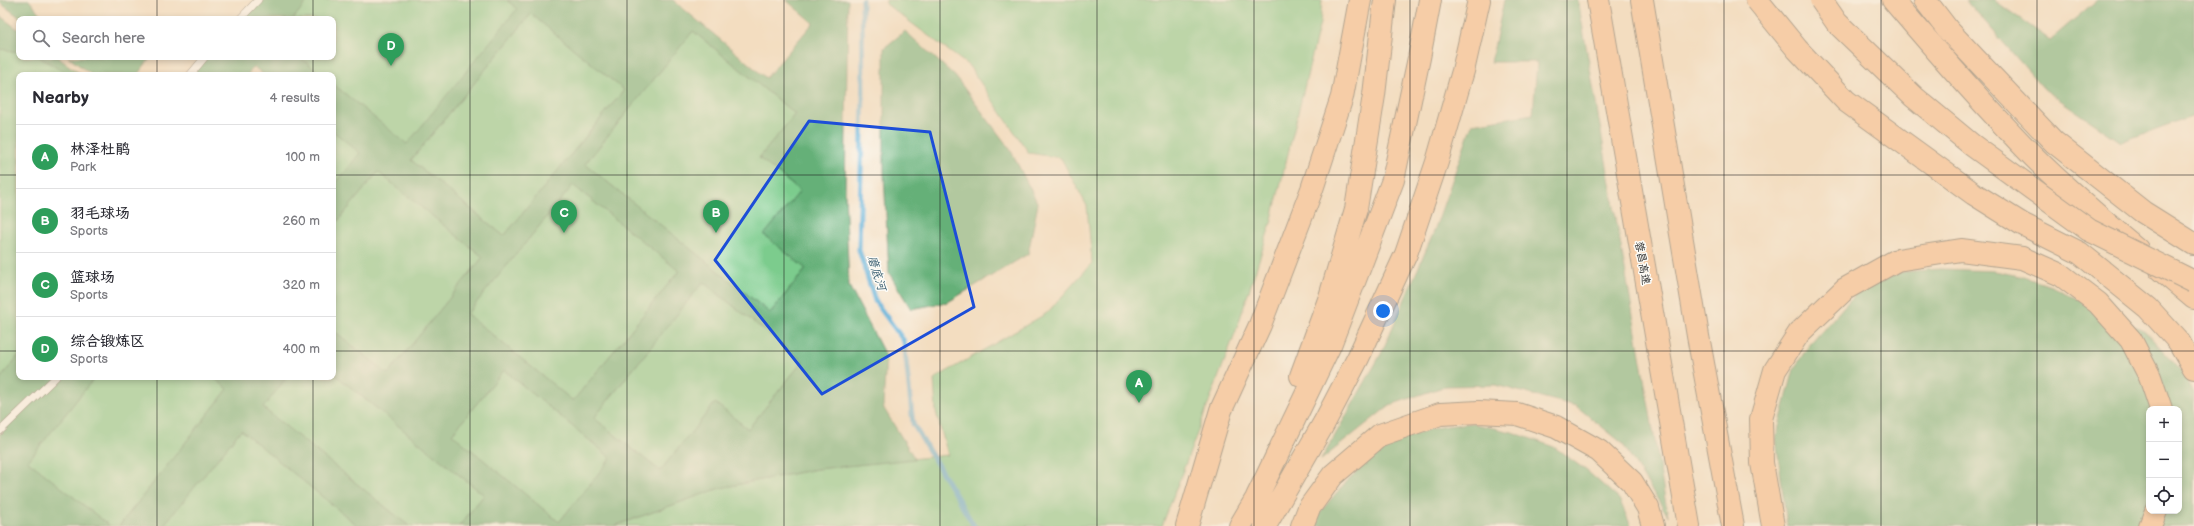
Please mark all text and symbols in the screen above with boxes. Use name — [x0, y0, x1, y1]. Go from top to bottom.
search box — [16, 16, 336, 60]
icon: search — [30, 27, 52, 49]
text: Search here — [62, 29, 145, 48]
pin: D — [378, 33, 404, 66]
text: Nearby — [32, 88, 89, 108]
text: 4 results — [270, 90, 320, 106]
text: 林泽杜鹃 — [70, 140, 130, 159]
text: A — [41, 149, 49, 165]
text: 100 m — [285, 149, 320, 165]
text: Park — [70, 159, 96, 175]
pin: C — [551, 200, 577, 233]
pin: B — [703, 200, 729, 233]
text: 羽毛球场 — [70, 204, 130, 223]
text: B — [40, 213, 50, 229]
text: 260 m — [282, 213, 320, 229]
text: Sports — [70, 223, 108, 239]
street label: 蓉昌高速 — [1632, 240, 1653, 286]
water label: 磨底河 — [864, 254, 890, 294]
text: 篮球场 — [70, 268, 115, 287]
text: C — [40, 277, 50, 293]
text: 320 m — [282, 277, 320, 293]
text: Sports — [70, 287, 108, 303]
your location — [1373, 301, 1393, 321]
text: 综合锻炼区 — [70, 332, 145, 351]
text: D — [40, 341, 50, 357]
text: 400 m — [283, 341, 320, 357]
text: Sports — [70, 351, 108, 367]
pin: A — [1126, 370, 1152, 403]
map controls — [2146, 406, 2182, 514]
button: + — [2146, 406, 2182, 442]
button: − — [2146, 442, 2182, 478]
button: locate — [2146, 478, 2182, 514]

